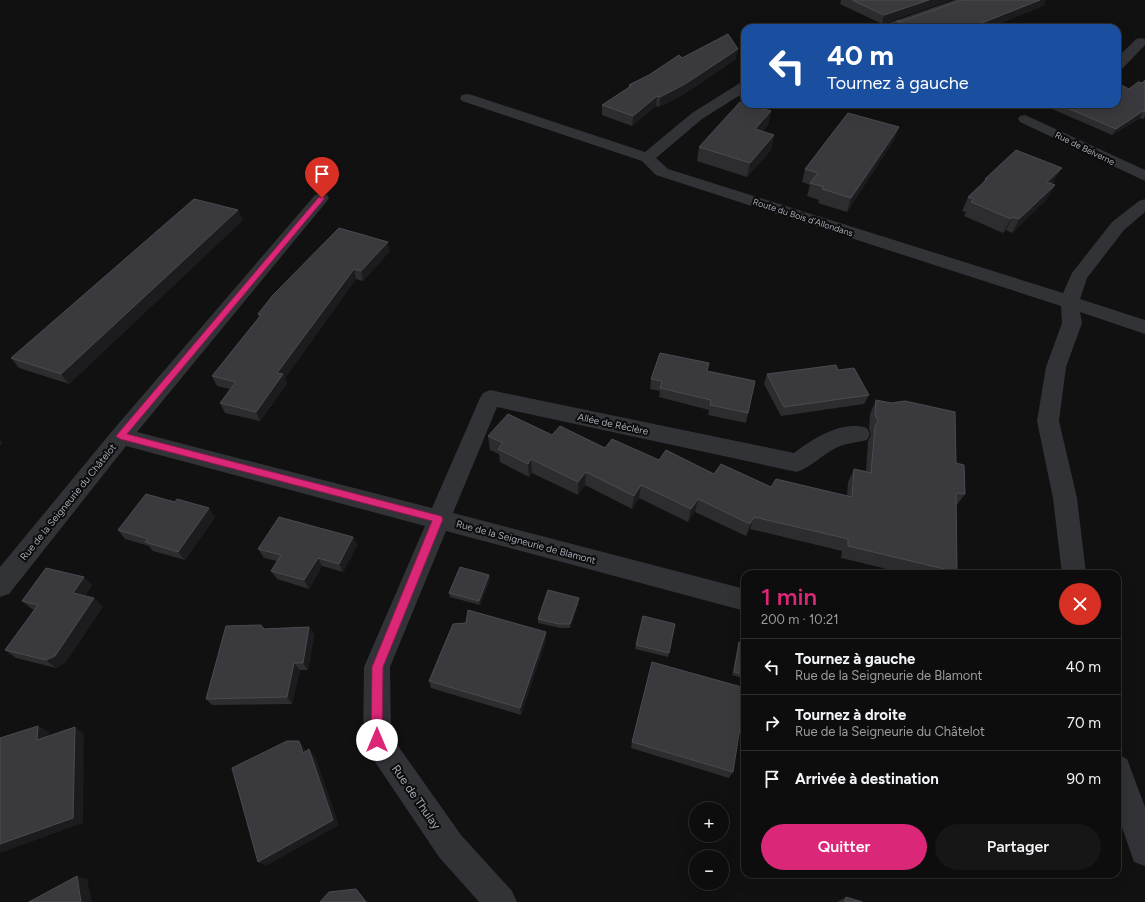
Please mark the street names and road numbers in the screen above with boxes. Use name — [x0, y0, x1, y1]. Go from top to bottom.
street label: Rue de Belverne — [1053, 129, 1117, 167]
street label: Route du Bois d'Allondans — [752, 196, 854, 238]
street label: Allée de Rèclère — [576, 410, 650, 438]
street label: Rue de la Seigneurie du Châtelot — [17, 441, 119, 563]
street label: Rue de la Seigneurie de Blamont — [455, 517, 598, 567]
street label: Rue de Thulay — [389, 762, 444, 832]

